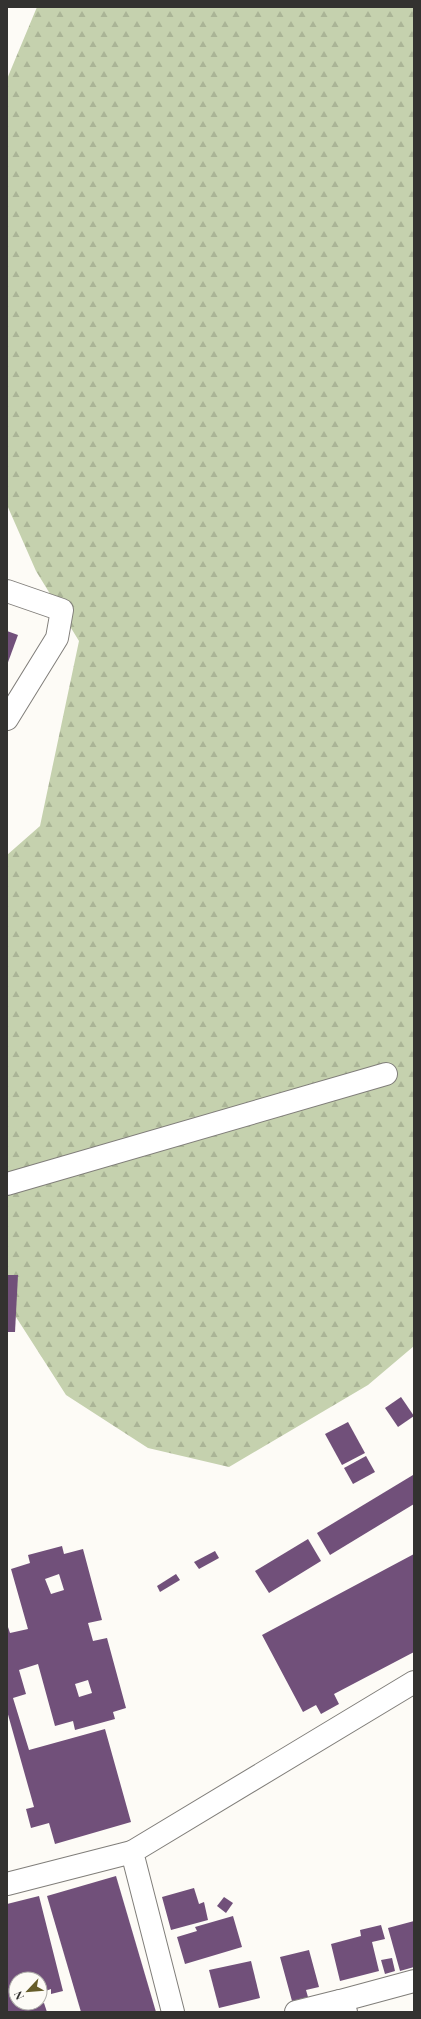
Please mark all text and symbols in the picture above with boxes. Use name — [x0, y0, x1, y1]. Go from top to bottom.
north arrow — [8, 1971, 48, 2011]
text: N — [10, 1989, 27, 2002]

